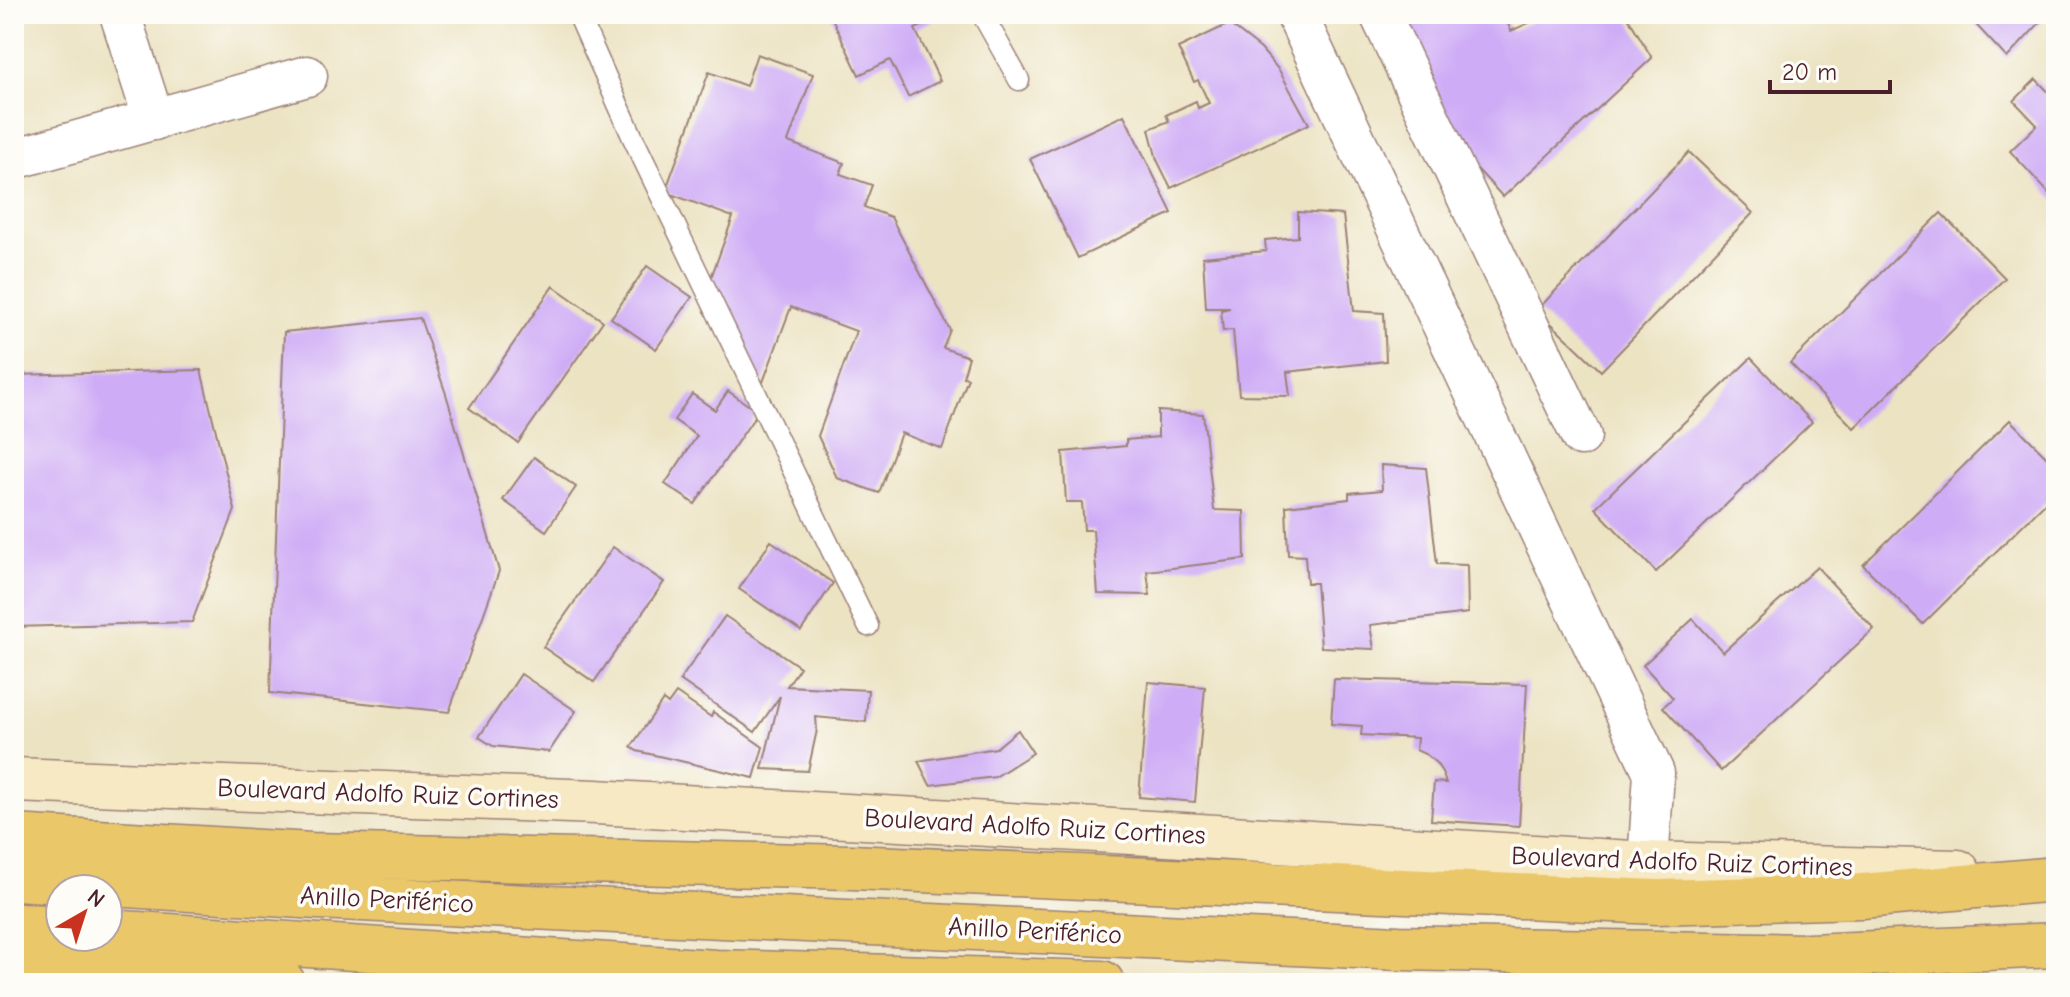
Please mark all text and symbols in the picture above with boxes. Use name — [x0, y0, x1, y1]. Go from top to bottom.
scale bar — [1770, 44, 1890, 94]
text: 20 m — [1782, 58, 1837, 86]
street label: Boulevard Adolfo Ruiz Cortines — [217, 773, 559, 815]
street label: Boulevard Adolfo Ruiz Cortines — [864, 803, 1206, 851]
street label: Boulevard Adolfo Ruiz Cortines — [1511, 841, 1853, 883]
north arrow — [44, 873, 124, 953]
street label: Anillo Periférico — [299, 880, 475, 920]
text: N — [82, 884, 110, 913]
street label: Anillo Periférico — [947, 911, 1123, 951]

